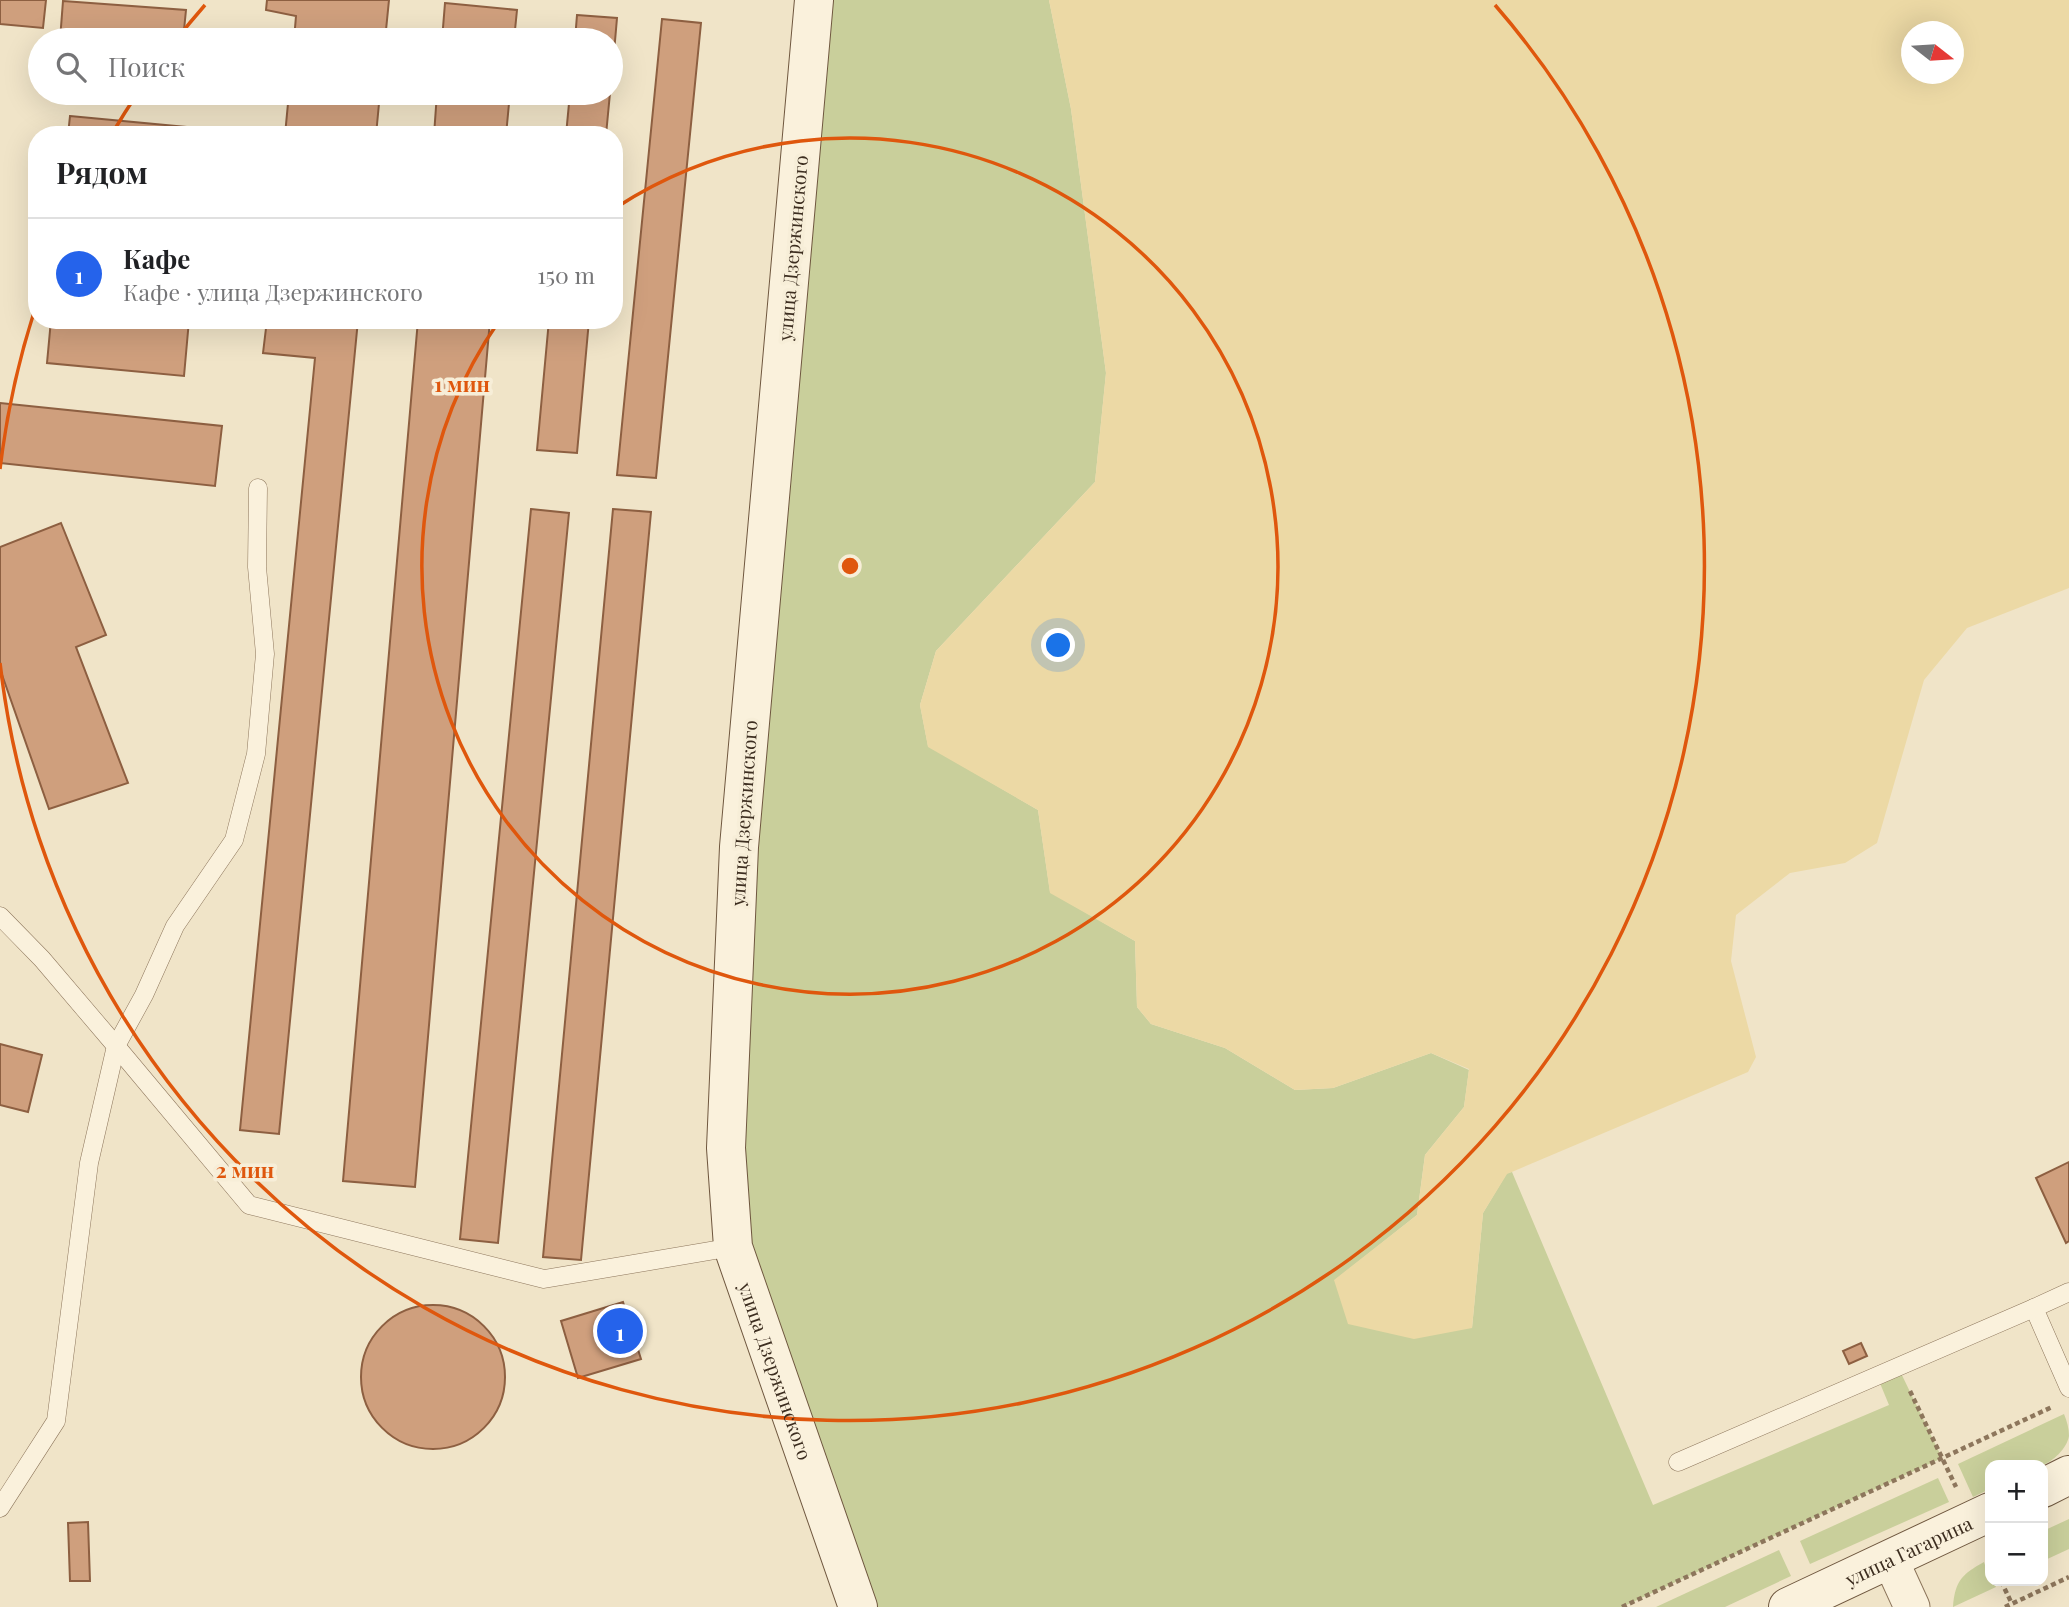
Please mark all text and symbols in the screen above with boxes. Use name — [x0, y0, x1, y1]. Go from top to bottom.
north arrow — [1901, 21, 1964, 84]
search box — [28, 28, 623, 105]
icon: search — [52, 48, 90, 86]
text: Поиск — [108, 49, 185, 84]
text: Рядом — [56, 152, 148, 192]
street label: улица Дзержинского — [771, 154, 813, 343]
text: Кафе — [123, 241, 190, 276]
text: 1 — [75, 259, 83, 290]
text: 150 m — [537, 259, 595, 290]
text: Кафе · улица Дзержинского — [123, 276, 423, 307]
text: 1 мин — [434, 369, 490, 397]
centre of rings — [838, 554, 862, 578]
your location — [1041, 628, 1075, 662]
street label: улица Дзержинского — [723, 719, 762, 908]
text: 2 мин — [216, 1155, 274, 1183]
street label: улица Дзержинского — [733, 1278, 819, 1463]
pin: 1 — [597, 1305, 643, 1357]
map controls — [1985, 1460, 2048, 1586]
button: + — [1985, 1460, 2048, 1523]
street label: улица Гагарина — [1840, 1509, 1977, 1592]
button: − — [1985, 1523, 2048, 1586]

